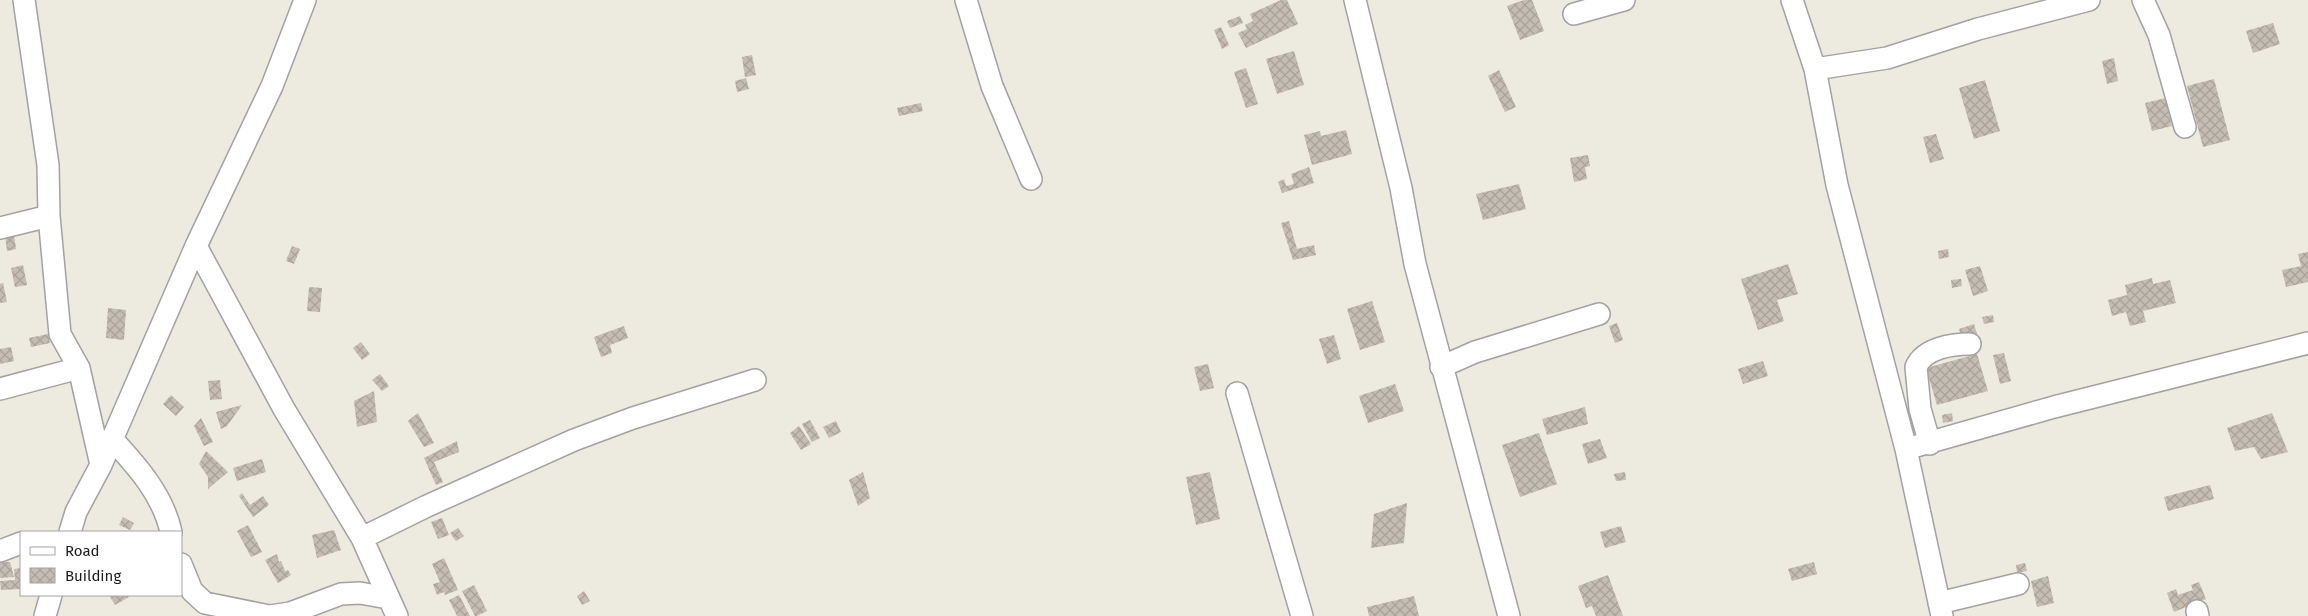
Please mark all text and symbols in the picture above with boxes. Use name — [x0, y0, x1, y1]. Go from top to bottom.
legend — [20, 531, 182, 596]
text: Road — [65, 542, 100, 560]
text: Building — [65, 567, 121, 585]

